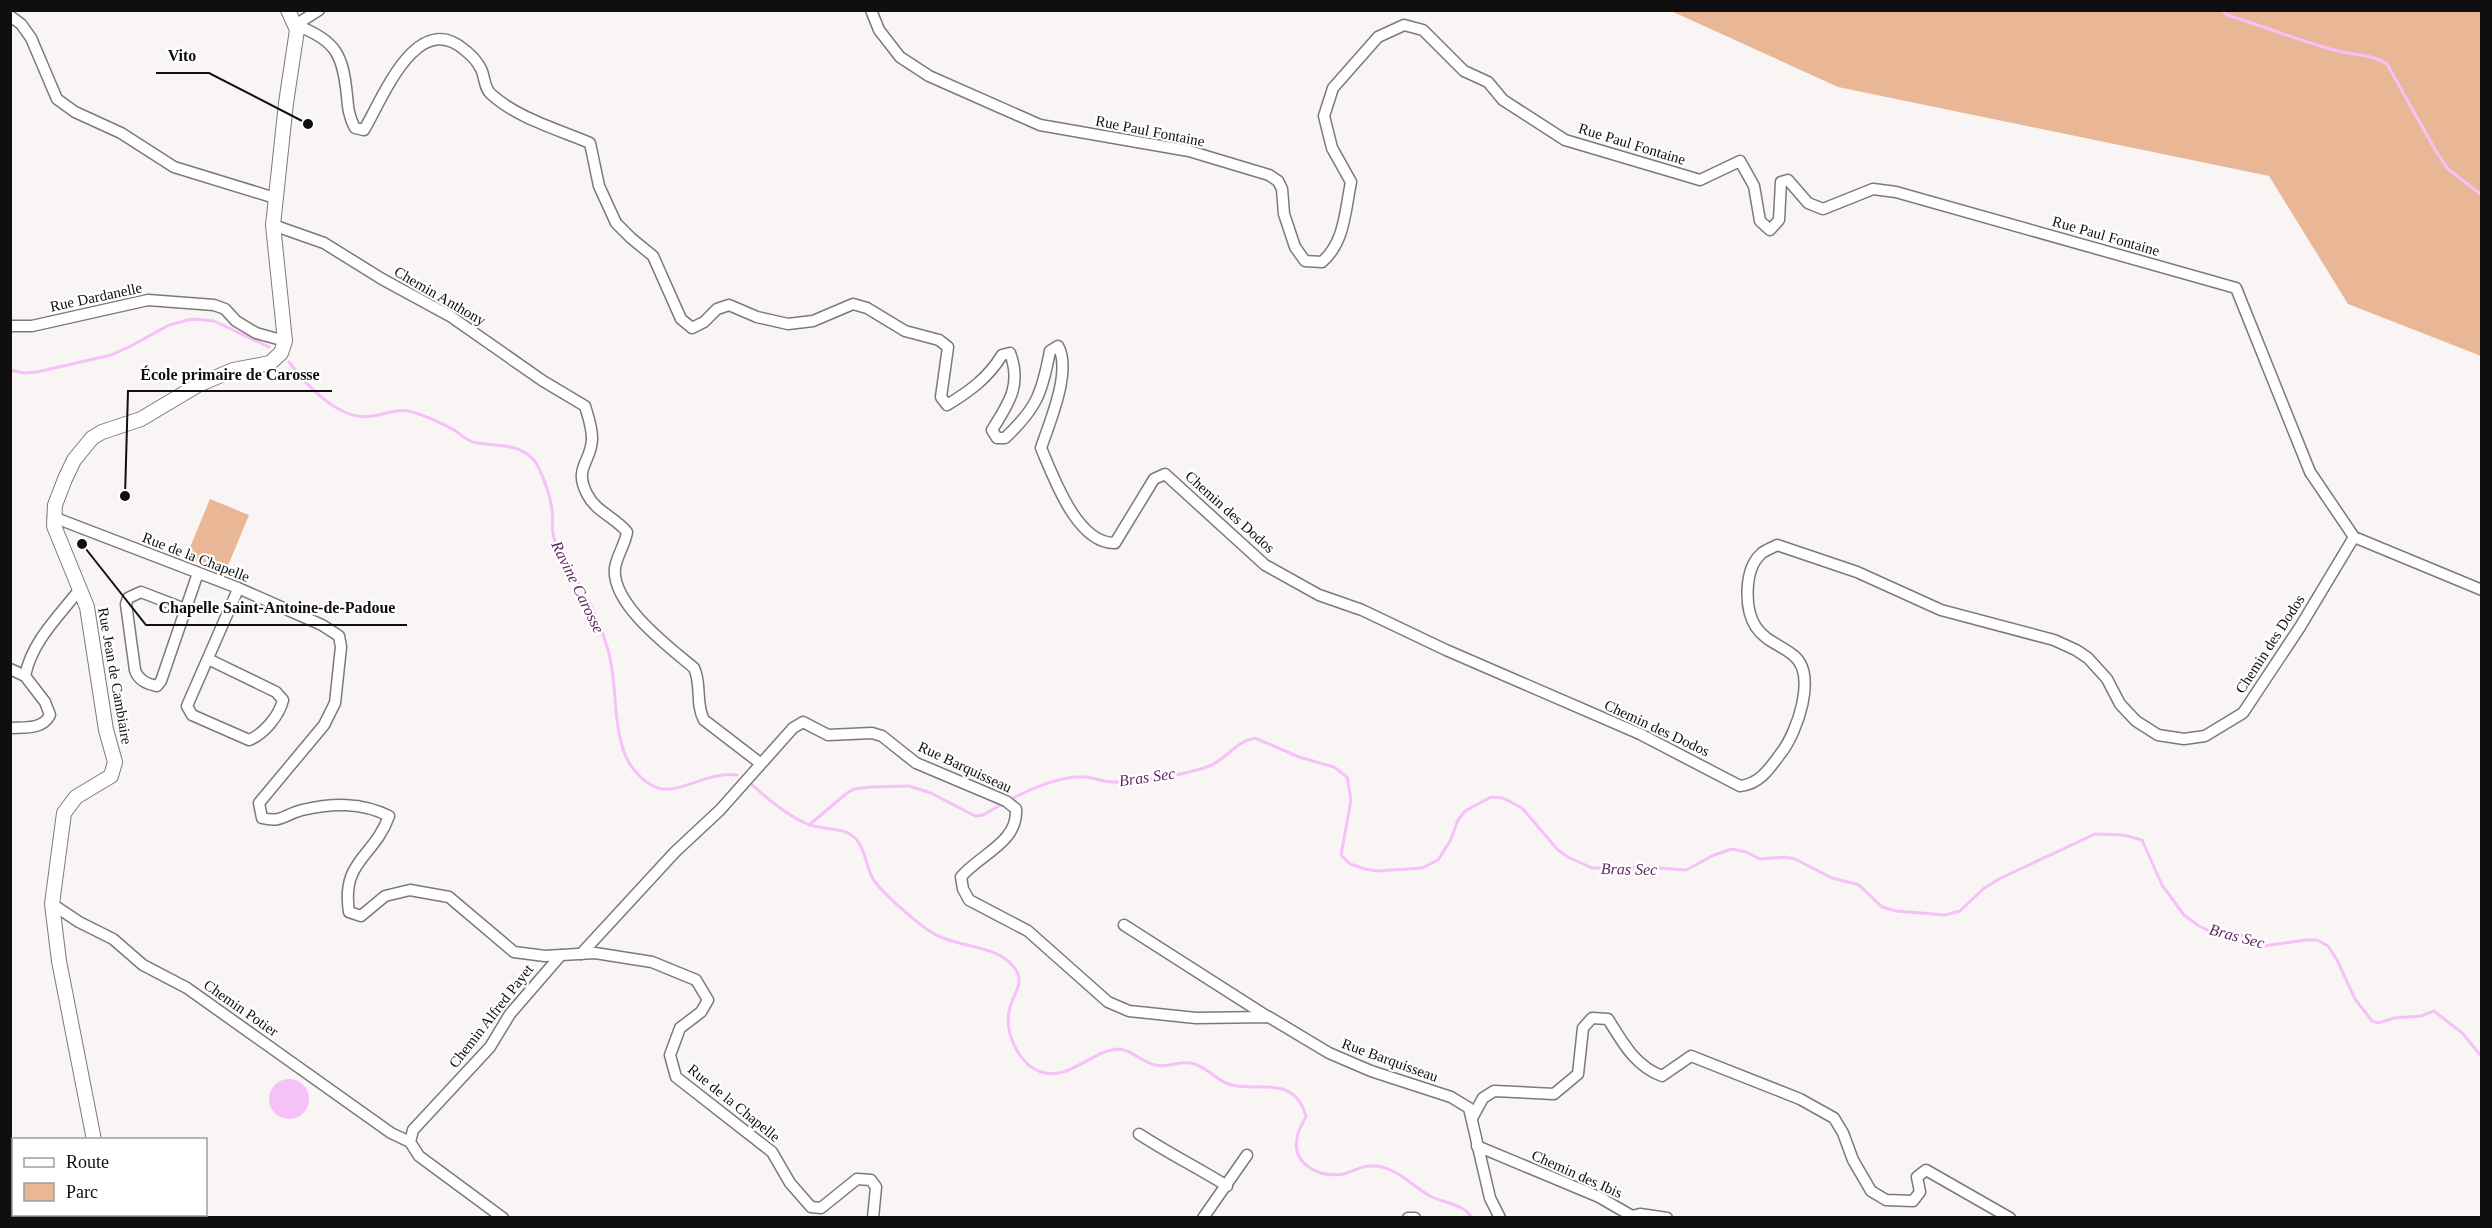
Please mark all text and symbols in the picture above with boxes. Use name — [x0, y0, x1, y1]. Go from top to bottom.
callout: Vito — [156, 39, 209, 73]
text: Vito — [168, 47, 196, 64]
street label: Rue Paul Fontaine — [1094, 113, 1206, 149]
street label: Rue Paul Fontaine — [1577, 120, 1688, 168]
street label: Rue Paul Fontaine — [2051, 213, 2162, 259]
street label: Chemin Anthony — [391, 263, 489, 329]
street label: Rue Dardanelle — [49, 279, 144, 315]
callout: École primaire de Carosse — [128, 357, 332, 391]
text: École primaire de Carosse — [140, 365, 320, 384]
street label: Chemin des Dodos — [1182, 468, 1278, 556]
street label: Rue de la Chapelle — [140, 529, 252, 585]
water label: Ravine Carosse — [548, 537, 608, 636]
callout: Chapelle Saint-Antoine-de-Padoue — [146, 591, 407, 625]
street label: Chemin des Dodos — [2232, 592, 2308, 696]
text: Chapelle Saint-Antoine-de-Padoue — [159, 599, 395, 617]
street label: Rue Jean de Cambiaire — [95, 606, 135, 746]
street label: Chemin des Dodos — [1602, 697, 1712, 759]
street label: Rue Barquisseau — [916, 738, 1015, 796]
water label: Bras Sec — [1118, 765, 1176, 789]
water label: Bras Sec — [1601, 860, 1657, 878]
water label: Bras Sec — [2208, 920, 2266, 952]
street label: Chemin Alfred Payet — [446, 961, 537, 1071]
street label: Chemin Potier — [201, 976, 281, 1040]
street label: Rue Barquisseau — [1340, 1035, 1441, 1085]
street label: Rue de la Chapelle — [685, 1061, 783, 1145]
legend — [12, 1138, 207, 1216]
street label: Chemin des Ibis — [1529, 1147, 1625, 1201]
text: Route — [66, 1152, 109, 1172]
text: Parc — [66, 1182, 98, 1202]

